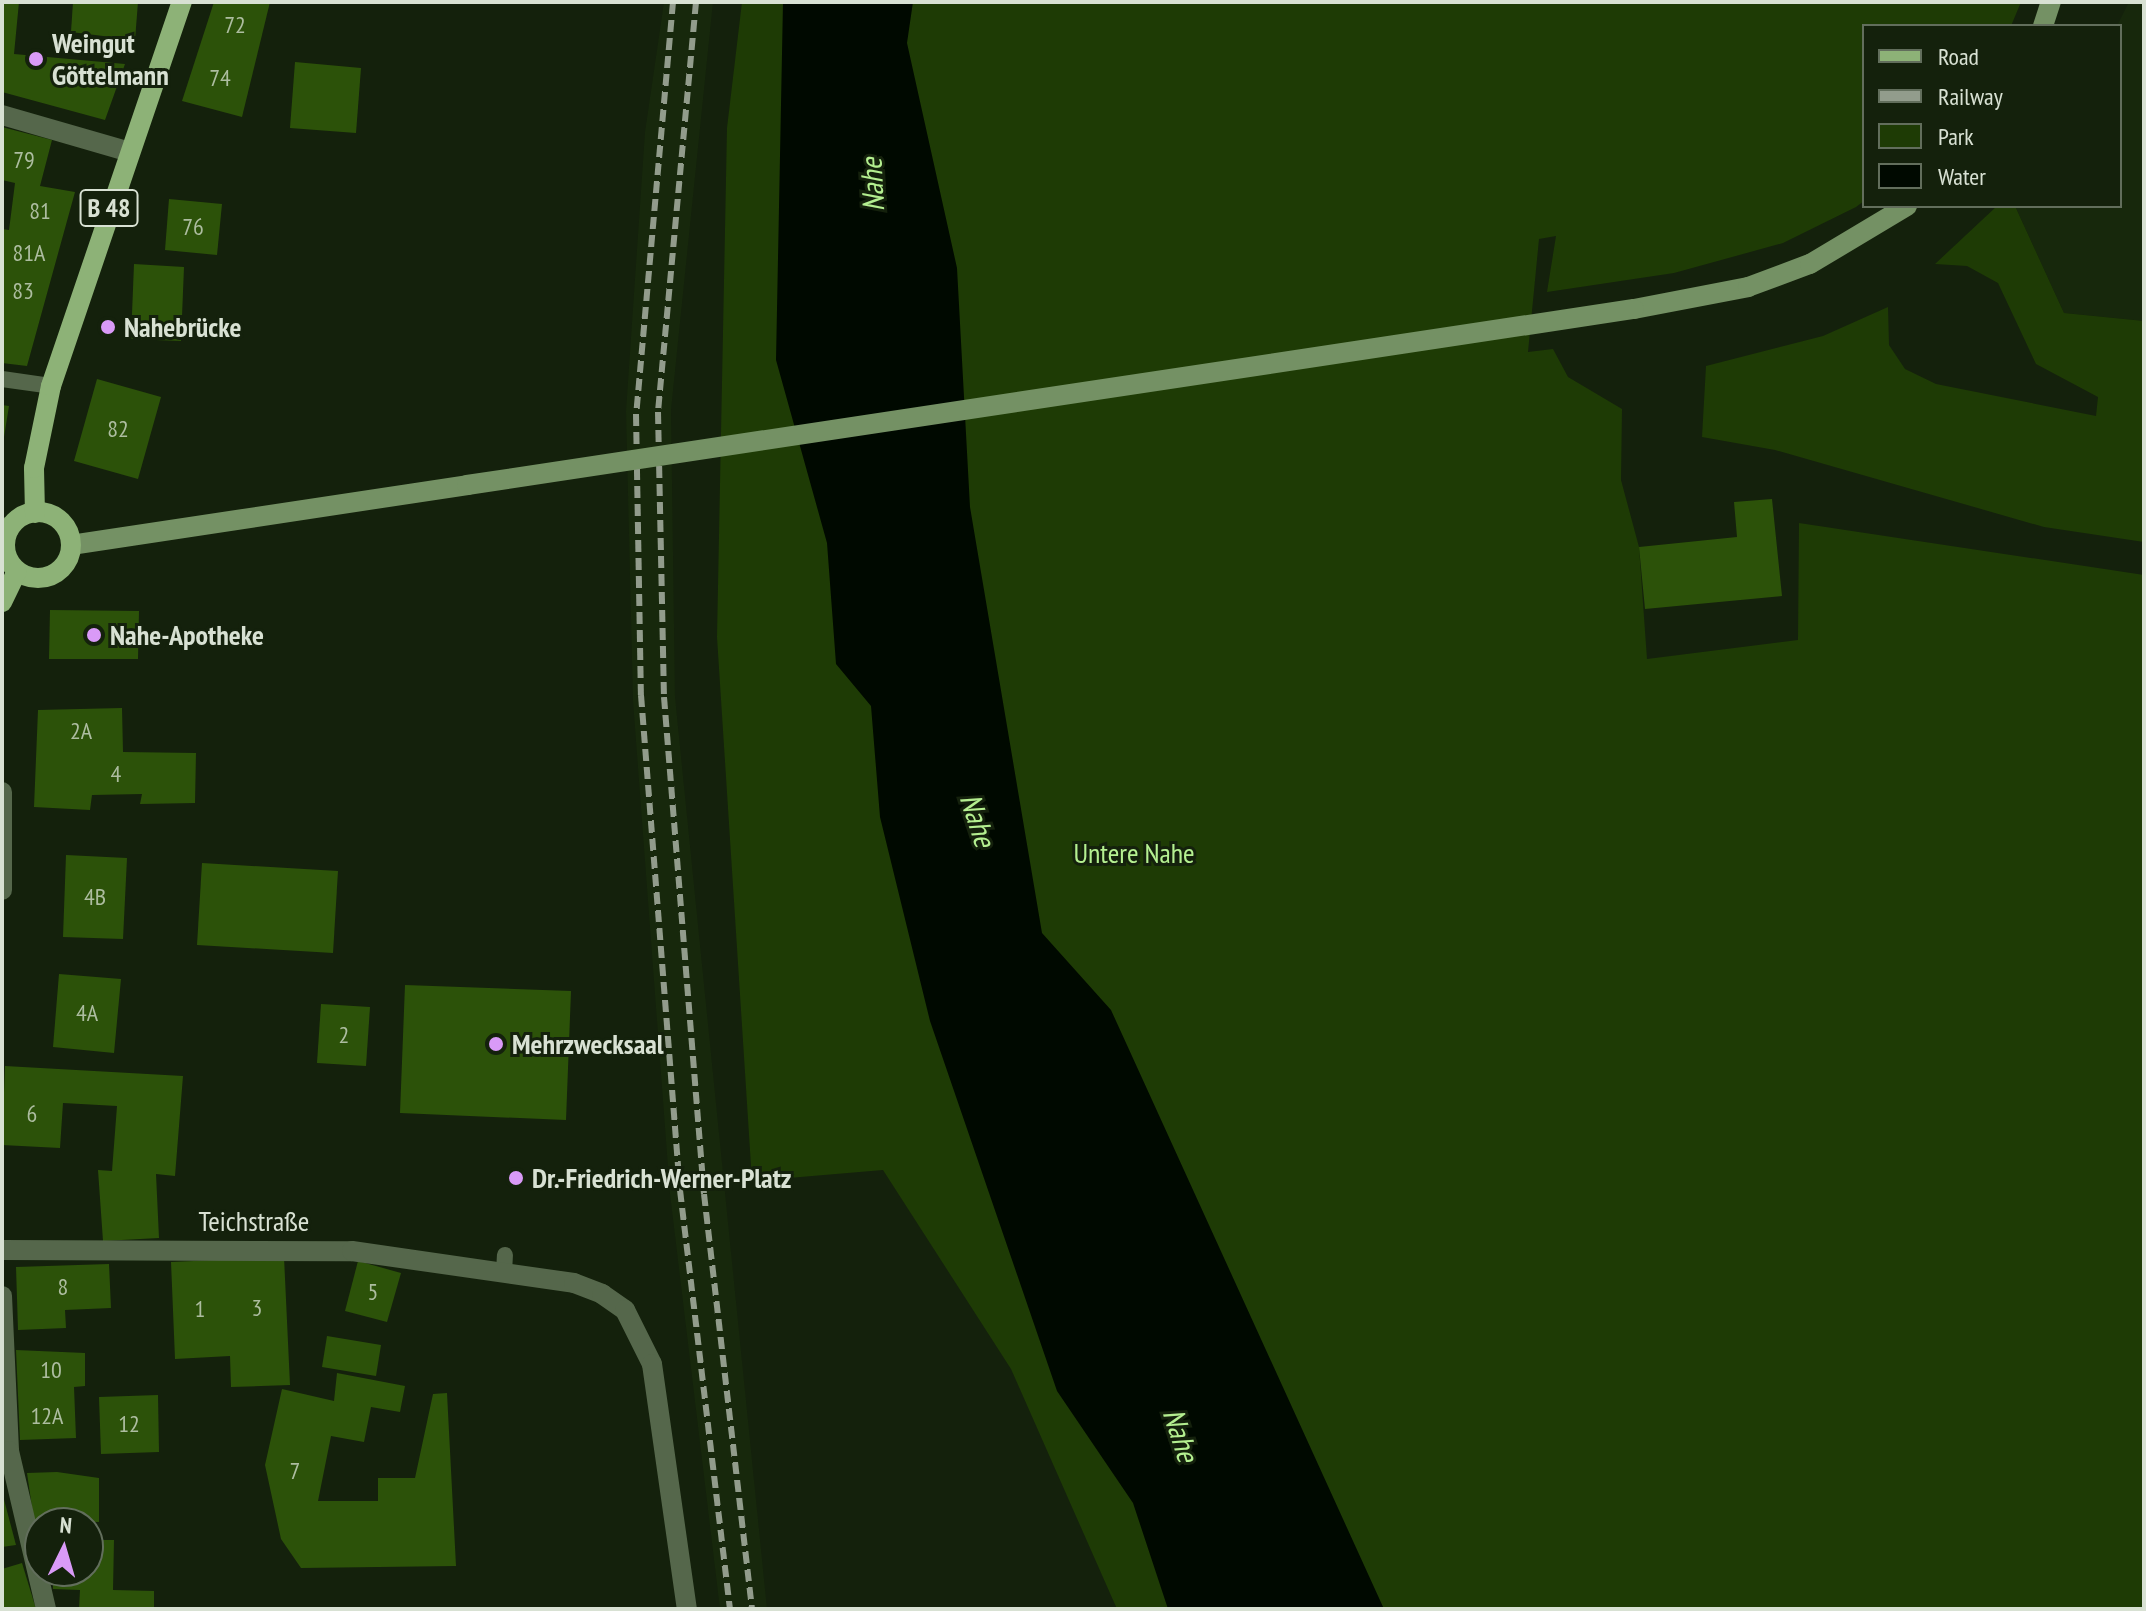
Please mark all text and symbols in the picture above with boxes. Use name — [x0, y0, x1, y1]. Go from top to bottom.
house number: 72 — [224, 11, 246, 39]
legend — [1862, 24, 2122, 208]
place label: Weingut Göttelmann — [52, 26, 169, 92]
text: Road — [1938, 41, 1979, 72]
marker: Weingut Göttelmann — [27, 50, 45, 68]
house number: 74 — [209, 64, 231, 92]
text: Railway — [1938, 81, 2003, 112]
text: Park — [1938, 121, 1974, 152]
house number: 79 — [13, 146, 35, 174]
water label: Nahe — [853, 157, 891, 213]
text: Water — [1938, 161, 1986, 192]
road number: B 48 — [79, 186, 139, 230]
house number: 81 — [29, 197, 51, 225]
house number: 76 — [182, 213, 204, 241]
house number: 81A — [13, 239, 45, 267]
house number: 83 — [12, 277, 34, 305]
place label: Nahebrücke — [124, 310, 241, 344]
marker: Nahebrücke — [99, 318, 117, 336]
house number: 82 — [107, 415, 129, 443]
place label: Nahe-Apotheke — [110, 618, 264, 652]
marker: Nahe-Apotheke — [85, 626, 103, 644]
house number: 2A — [70, 717, 92, 745]
house number: 4 — [111, 760, 121, 788]
water label: Nahe — [953, 789, 1003, 851]
park label: Untere Nahe — [1073, 836, 1195, 870]
house number: 4B — [84, 883, 106, 911]
house number: 4A — [76, 999, 98, 1027]
house number: 2 — [339, 1021, 349, 1049]
place label: Mehrzwecksaal — [512, 1027, 664, 1061]
marker: Mehrzwecksaal — [487, 1035, 505, 1053]
house number: 6 — [27, 1100, 37, 1128]
place label: Dr.-Friedrich-Werner-Platz — [532, 1161, 791, 1195]
marker: Dr.-Friedrich-Werner-Platz — [507, 1169, 525, 1187]
street label: Teichstraße — [199, 1204, 309, 1238]
house number: 8 — [58, 1273, 68, 1301]
house number: 5 — [368, 1278, 378, 1306]
house number: 3 — [252, 1294, 262, 1322]
house number: 1 — [195, 1295, 205, 1323]
house number: 10 — [40, 1356, 62, 1384]
house number: 12A — [31, 1402, 63, 1430]
water label: Nahe — [1156, 1404, 1206, 1466]
house number: 12 — [118, 1410, 140, 1438]
house number: 7 — [290, 1457, 300, 1485]
north arrow — [24, 1507, 104, 1587]
text: N — [59, 1511, 73, 1540]

